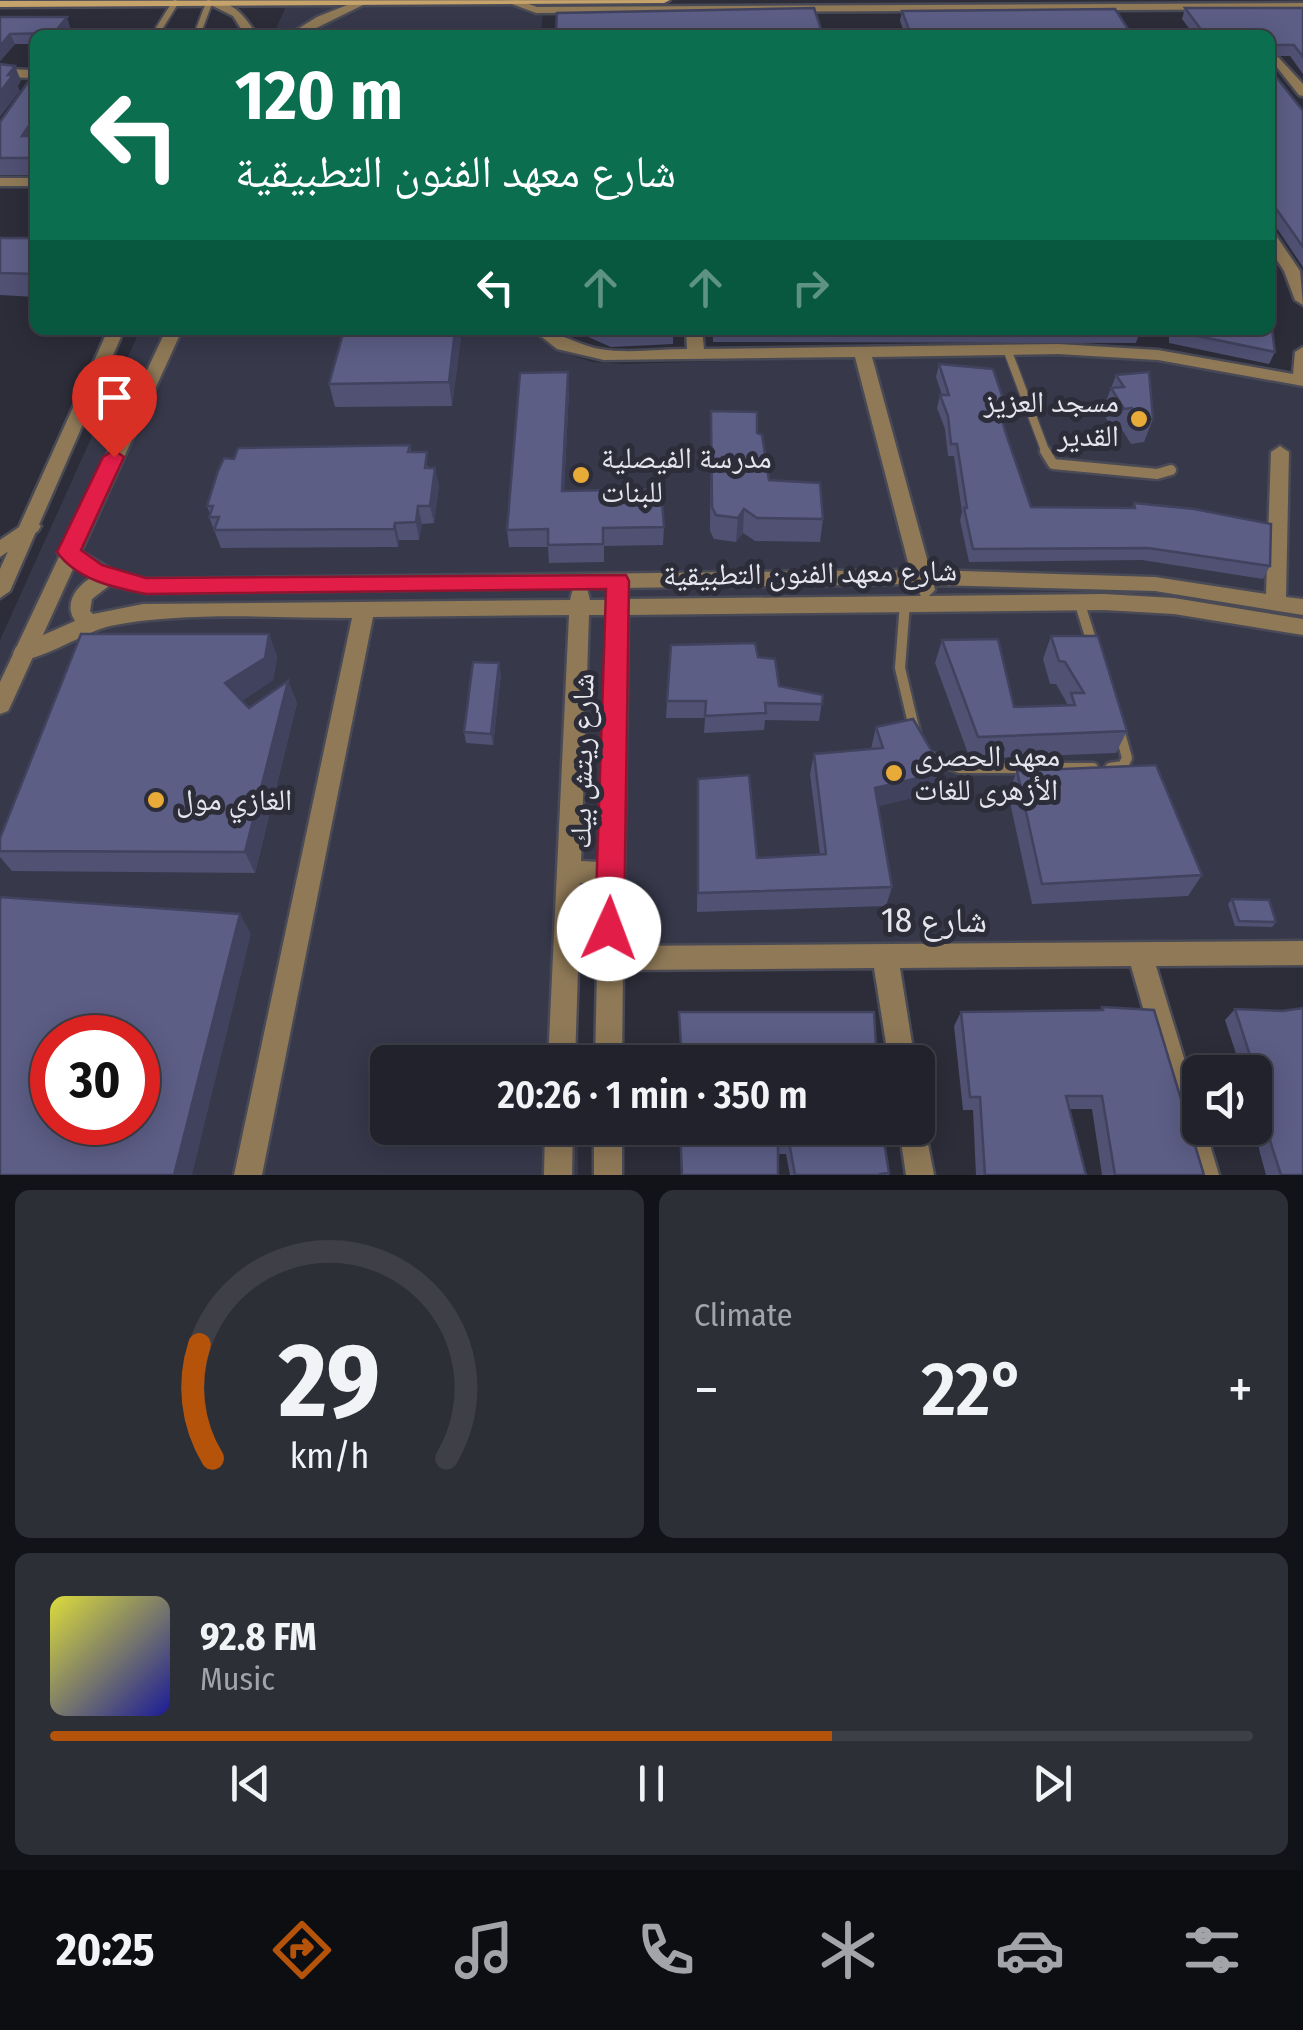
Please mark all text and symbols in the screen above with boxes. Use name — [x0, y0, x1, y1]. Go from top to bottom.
text: 120 m — [235, 54, 403, 138]
icon: left — [70, 70, 200, 200]
text: شارع معهد الفنون التطبيقية — [235, 145, 676, 199]
icon: left — [468, 260, 523, 315]
icon: ahead — [573, 260, 628, 315]
icon: ahead — [678, 260, 733, 315]
icon: right — [783, 260, 838, 315]
pin — [72, 355, 157, 458]
icon: arrive — [87, 370, 142, 425]
place label: مسجد العزيز القدير — [983, 384, 1119, 454]
marker: مسجد العزيز القدير — [1128, 408, 1150, 430]
place label: مدرسة الفيصلية للبنات — [601, 440, 772, 510]
marker: مدرسة الفيصلية للبنات — [570, 464, 592, 486]
street label: شارع معهد الفنون التطبيقية — [663, 552, 957, 595]
street label: شارع ريتش بيك — [562, 673, 603, 849]
place label: معهد الحصرى الأزهرى للغات — [914, 738, 1060, 808]
marker: معهد الحصرى الأزهرى للغات — [883, 762, 905, 784]
place label: الغازي مول — [176, 782, 292, 824]
marker: الغازي مول — [145, 789, 167, 811]
position arrow — [557, 877, 661, 981]
street label: شارع 18 — [881, 899, 987, 942]
speed limit sign: 30 — [30, 1015, 160, 1145]
map controls — [1182, 1055, 1272, 1145]
button: sound — [1182, 1055, 1272, 1145]
text: 20:26 · 1 min · 350 m — [497, 1072, 808, 1118]
text: Climate — [694, 1296, 793, 1334]
text: 29 — [278, 1319, 380, 1444]
text: 22° — [921, 1345, 1025, 1435]
text: − — [694, 1357, 719, 1423]
text: + — [1228, 1357, 1253, 1423]
text: km/h — [290, 1435, 369, 1477]
text: 92.8 FM — [200, 1614, 317, 1660]
text: Music — [200, 1660, 275, 1698]
icon: previous — [223, 1756, 278, 1811]
icon: pause — [624, 1756, 679, 1811]
icon: next — [1025, 1756, 1080, 1811]
icon: directions — [267, 1915, 337, 1985]
icon: music — [449, 1915, 519, 1985]
icon: phone — [631, 1915, 701, 1985]
icon: climate — [813, 1915, 883, 1985]
icon: car — [995, 1915, 1065, 1985]
icon: filters — [1177, 1915, 1247, 1985]
text: 20:25 — [56, 1923, 155, 1977]

